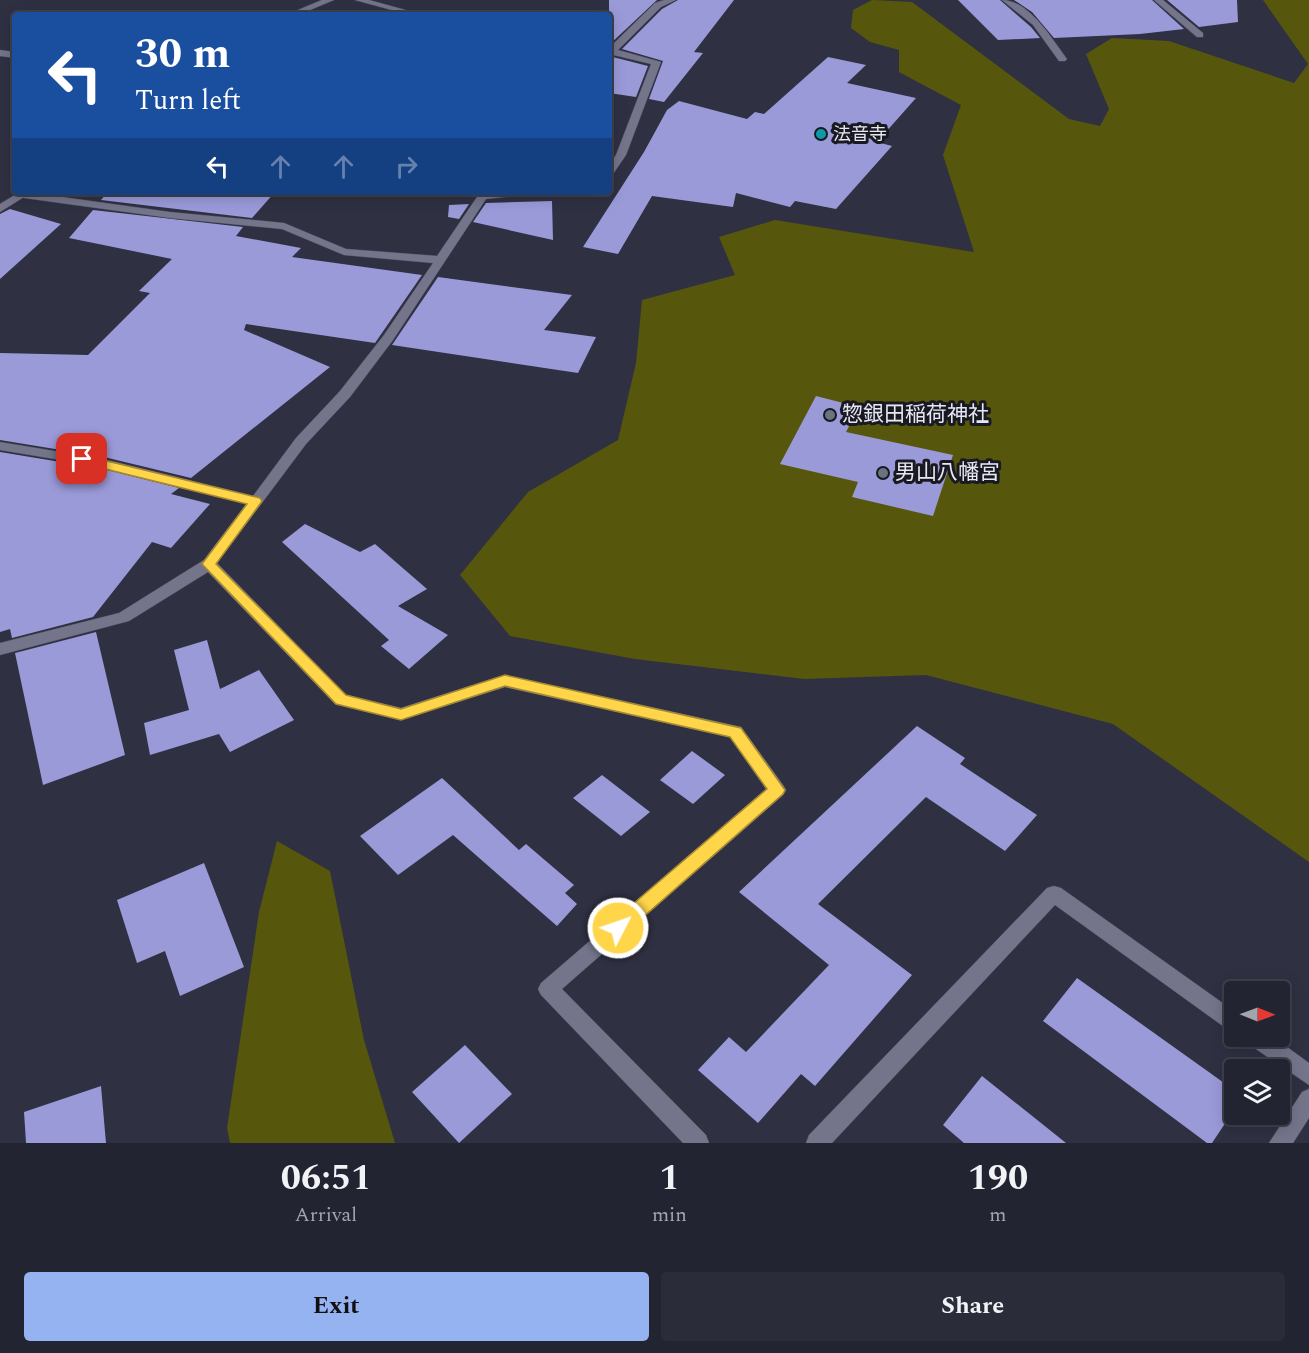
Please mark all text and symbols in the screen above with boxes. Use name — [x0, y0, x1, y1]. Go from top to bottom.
text: 30 m — [135, 23, 230, 86]
icon: left — [36, 36, 114, 114]
text: Turn left — [135, 80, 241, 122]
place label: 法音寺 — [833, 121, 887, 148]
marker: 法音寺 — [814, 127, 828, 141]
icon: left — [201, 150, 234, 183]
icon: ahead — [264, 150, 297, 183]
icon: ahead — [327, 150, 360, 183]
icon: right — [390, 150, 423, 183]
place label: 惣銀田稲荷神社 — [842, 399, 989, 431]
marker: 惣銀田稲荷神社 — [823, 408, 837, 422]
pin — [56, 433, 107, 484]
icon: arrive — [65, 442, 98, 475]
place label: 男山八幡宮 — [895, 457, 1000, 489]
marker: 男山八幡宮 — [876, 466, 890, 480]
position arrow — [586, 896, 650, 960]
north arrow — [1224, 981, 1290, 1047]
map controls — [1224, 981, 1290, 1125]
button: layers — [1224, 1059, 1290, 1125]
text: 06:51 — [281, 1151, 371, 1206]
text: 1 — [659, 1151, 680, 1206]
text: 190 — [968, 1151, 1028, 1206]
text: Arrival — [295, 1200, 357, 1230]
text: min — [652, 1200, 687, 1230]
text: m — [989, 1200, 1007, 1230]
button: Exit — [24, 1272, 649, 1341]
button: Share — [661, 1272, 1285, 1341]

